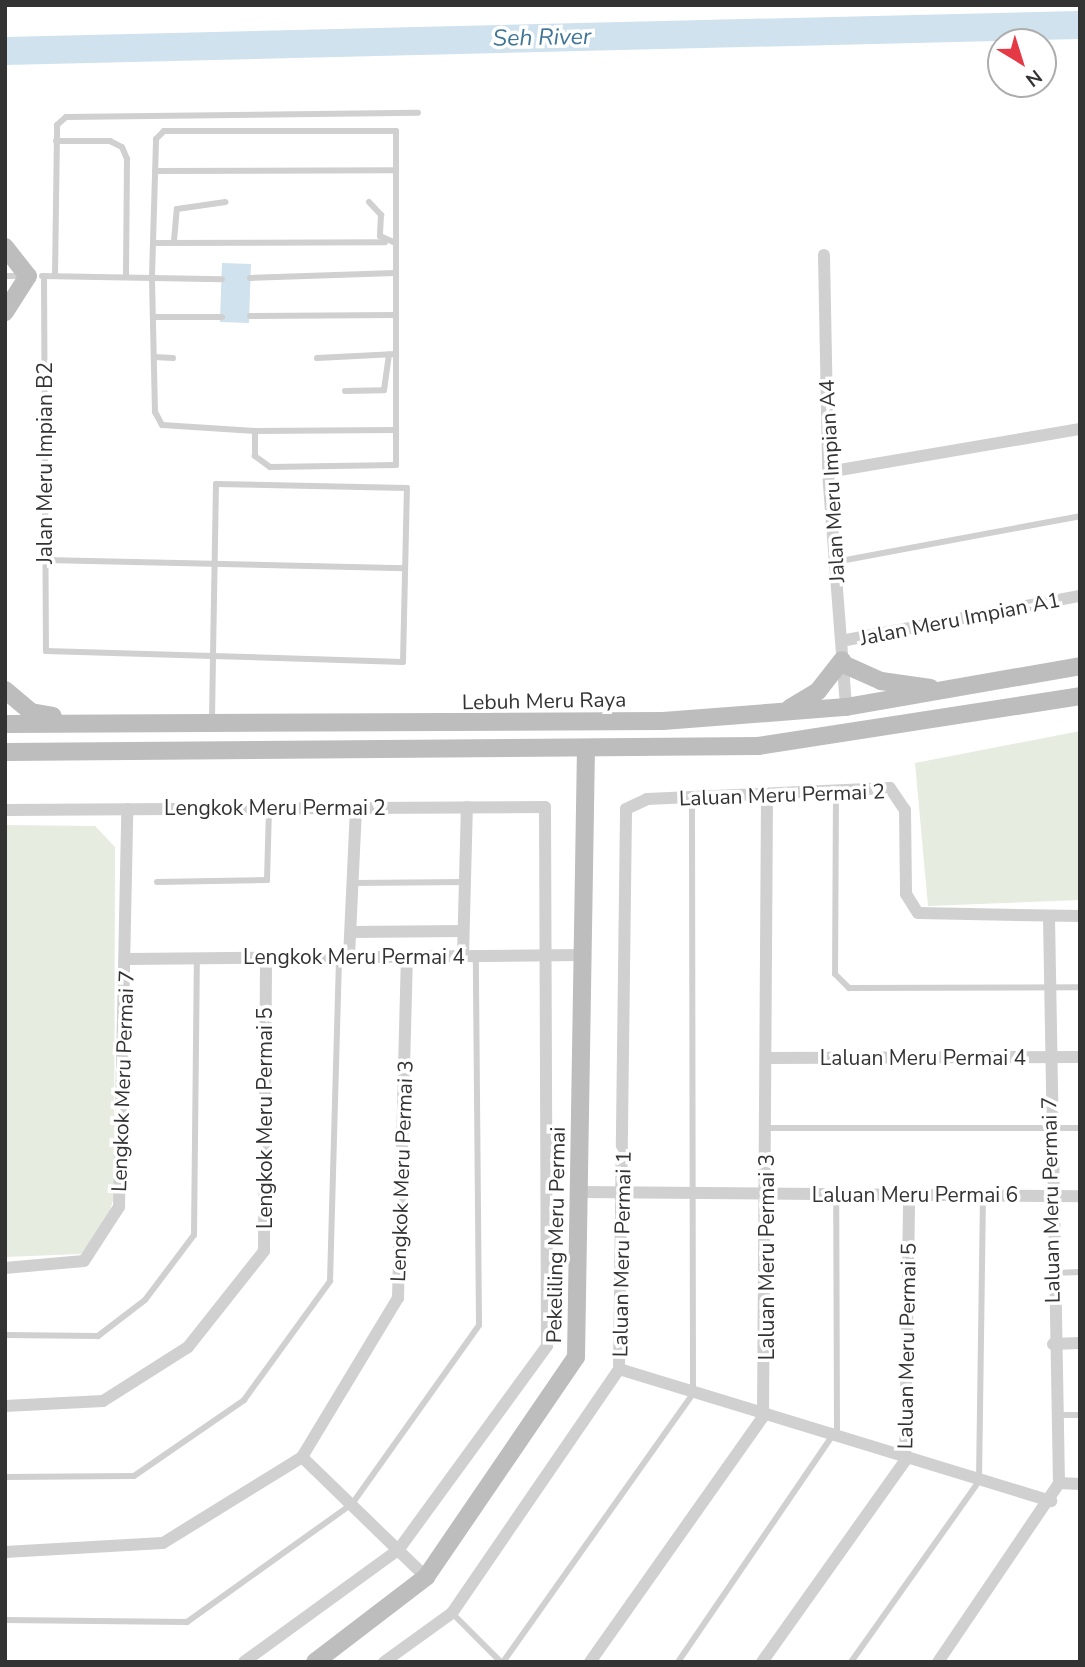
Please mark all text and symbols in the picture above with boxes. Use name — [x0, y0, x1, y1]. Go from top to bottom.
water label: Seh River — [493, 23, 591, 53]
north arrow — [987, 28, 1057, 98]
text: N — [1020, 63, 1047, 93]
street label: Jalan Meru Impian B2 — [32, 362, 58, 564]
street label: Jalan Meru Impian A4 — [814, 379, 850, 583]
street label: Jalan Meru Impian A1 — [858, 587, 1062, 651]
street label: Lebuh Meru Raya — [462, 687, 626, 715]
street label: Laluan Meru Permai 2 — [678, 779, 886, 811]
street label: Lengkok Meru Permai 2 — [164, 795, 386, 821]
street label: Lengkok Meru Permai 4 — [243, 944, 465, 970]
street label: Lengkok Meru Permai 7 — [107, 970, 139, 1192]
street label: Lengkok Meru Permai 5 — [252, 1007, 278, 1229]
street label: Laluan Meru Permai 4 — [820, 1045, 1026, 1071]
street label: Lengkok Meru Permai 3 — [386, 1060, 418, 1282]
street label: Laluan Meru Permai 7 — [1037, 1097, 1065, 1303]
street label: Pekeliling Meru Permai — [542, 1127, 570, 1343]
street label: Laluan Meru Permai 1 — [608, 1151, 636, 1357]
street label: Laluan Meru Permai 3 — [754, 1154, 780, 1360]
street label: Laluan Meru Permai 6 — [812, 1182, 1018, 1208]
street label: Laluan Meru Permai 5 — [893, 1243, 921, 1449]

